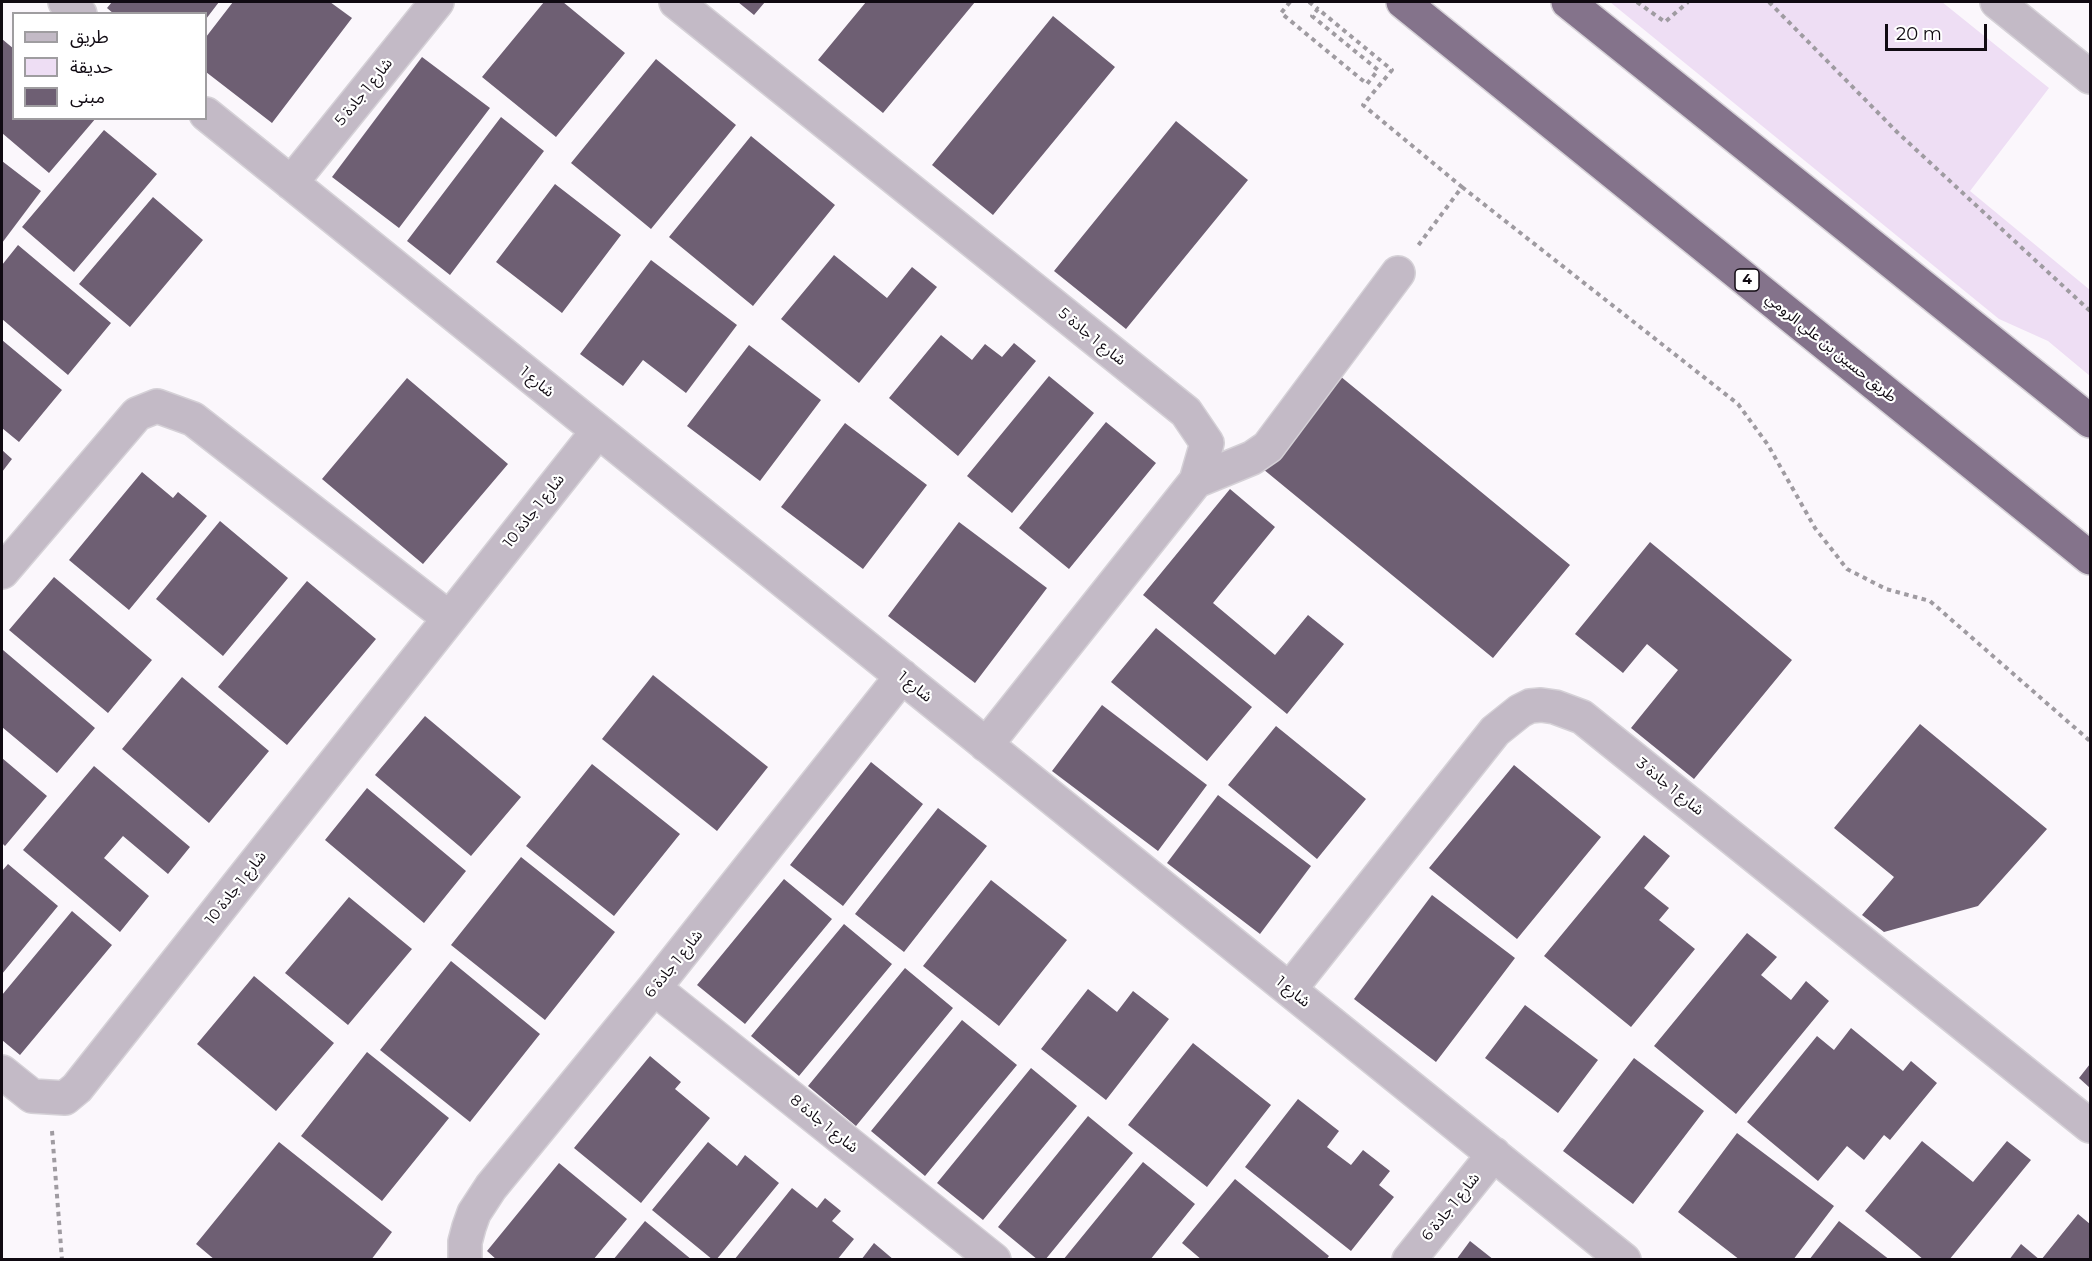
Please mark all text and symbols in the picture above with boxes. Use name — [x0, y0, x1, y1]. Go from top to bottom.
legend — [12, 12, 207, 120]
scale bar — [1888, 12, 1990, 50]
text: 20 m — [1896, 23, 1942, 45]
text: طريق — [70, 26, 109, 48]
street label: شارع 1 جادة 5 — [331, 55, 397, 129]
text: حديقة — [70, 56, 113, 78]
text: مبنى — [70, 86, 105, 108]
road number: 4 — [1735, 269, 1759, 291]
street label: طريق حسين بن علي الرومي — [1762, 290, 1900, 406]
street label: شارع 1 جادة 5 — [1055, 304, 1129, 370]
street label: شارع 1 — [516, 363, 558, 401]
street label: شارع 1 جادة 10 — [500, 471, 568, 551]
street label: شارع 1 — [894, 668, 936, 706]
street label: شارع 1 جادة 3 — [1633, 754, 1707, 820]
street label: شارع 1 جادة 10 — [202, 848, 270, 928]
street label: شارع 1 جادة 6 — [641, 926, 707, 1002]
street label: شارع 1 — [1272, 973, 1314, 1011]
street label: شارع 1 جادة 8 — [786, 1091, 862, 1157]
street label: شارع 1 جادة 6 — [1418, 1169, 1484, 1245]

